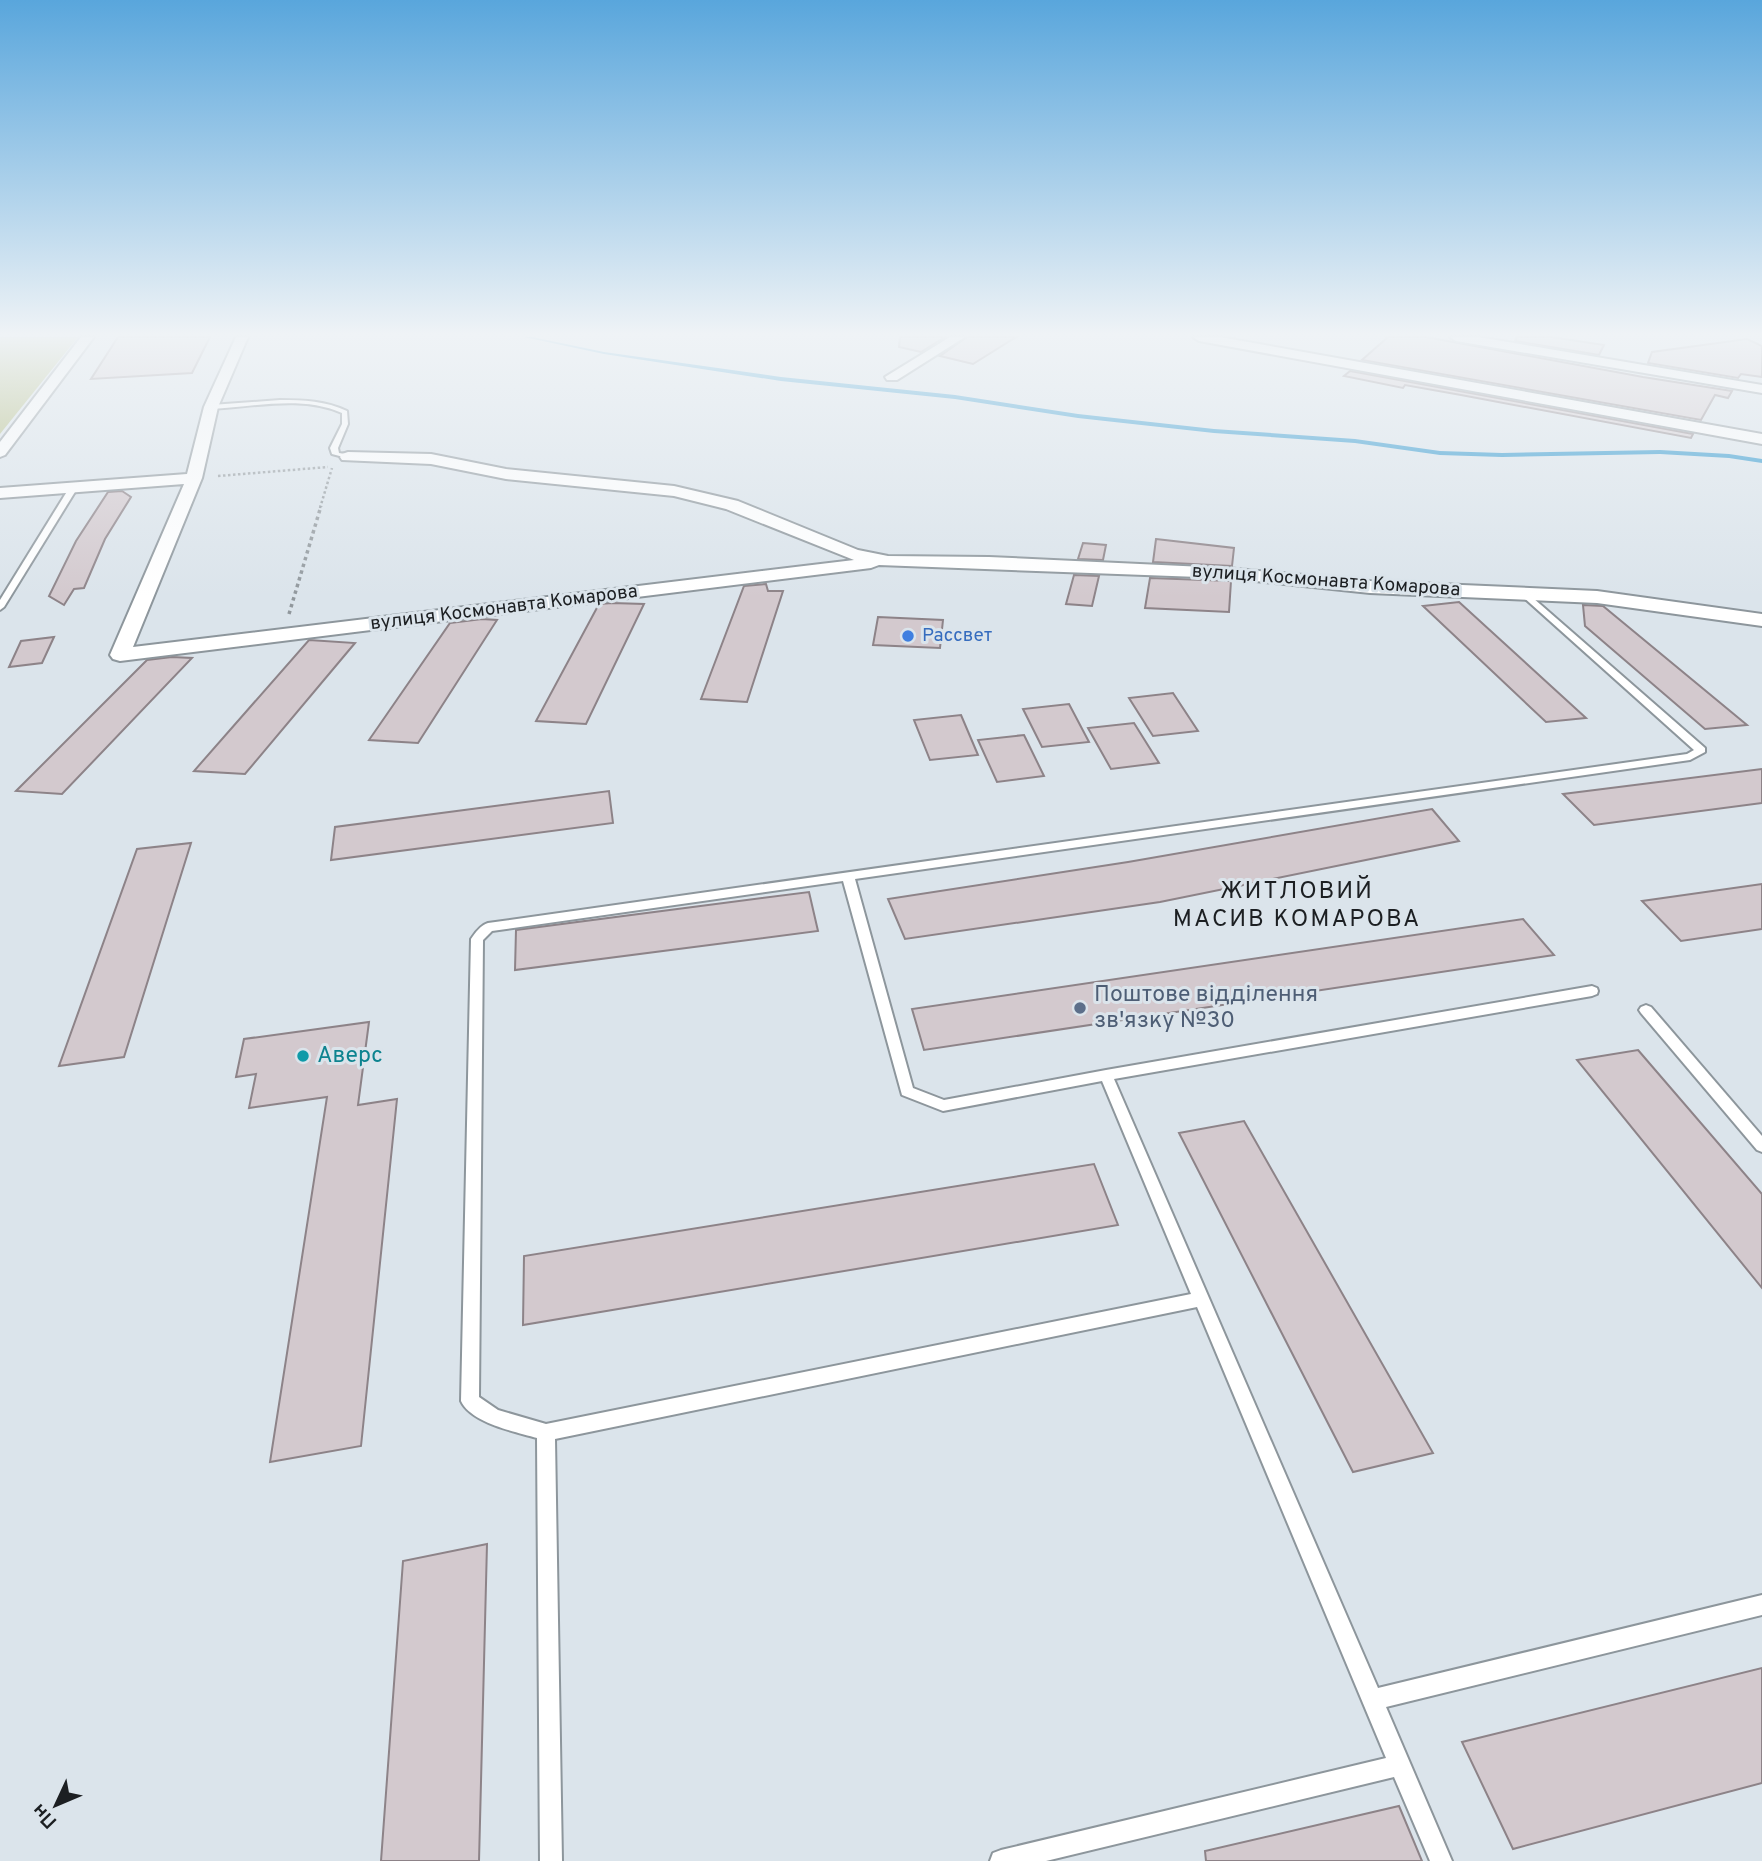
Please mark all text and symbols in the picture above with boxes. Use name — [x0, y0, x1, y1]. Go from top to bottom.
street label: вулиця Космонавта Комарова — [1191, 560, 1461, 602]
street label: вулиця Космонавта Комарова — [369, 580, 639, 636]
place label: Рассвет — [922, 624, 993, 648]
marker: Рассвет — [900, 628, 916, 644]
district label: ЖИТЛОВИЙ МАСИВ КОМАРОВА — [1173, 875, 1421, 935]
place label: Поштове відділення зв'язку №30 — [1094, 981, 1318, 1036]
marker: Поштове відділення зв'язку №30 — [1072, 1000, 1088, 1016]
place label: Аверс — [317, 1042, 383, 1071]
marker: Аверс — [295, 1048, 311, 1064]
north arrow — [21, 1770, 91, 1840]
text: Пн — [28, 1798, 63, 1833]

